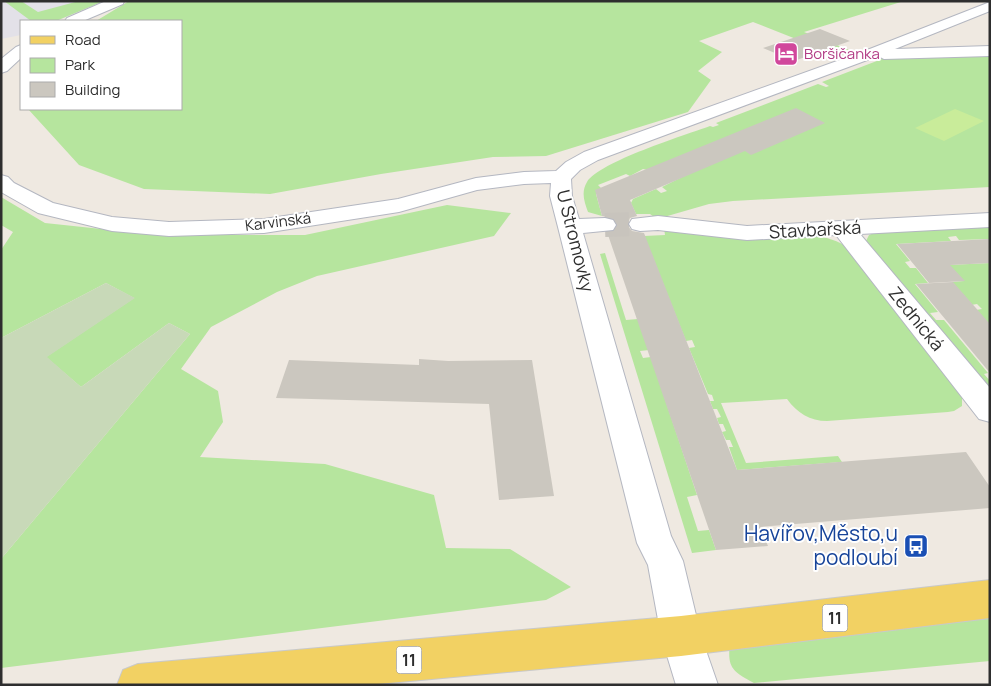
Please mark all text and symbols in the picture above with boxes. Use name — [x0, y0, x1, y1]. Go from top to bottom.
legend — [20, 20, 182, 110]
text: Road — [65, 29, 101, 50]
hotel icon: Boršičanka — [773, 41, 799, 67]
place label: Boršičanka — [804, 43, 880, 64]
text: Park — [65, 54, 95, 75]
text: Building — [65, 79, 120, 100]
street label: U Stromovky — [552, 187, 600, 295]
street label: Karvinská — [244, 207, 312, 236]
street label: Stavbařská — [768, 215, 862, 243]
street label: Zednická — [884, 281, 950, 355]
place label: Havířov,Město,u podloubí — [744, 519, 898, 571]
bus stop icon: Havířov,Město,u podloubí — [903, 533, 929, 559]
road number: 11 — [822, 604, 848, 632]
road number: 11 — [396, 646, 422, 674]

